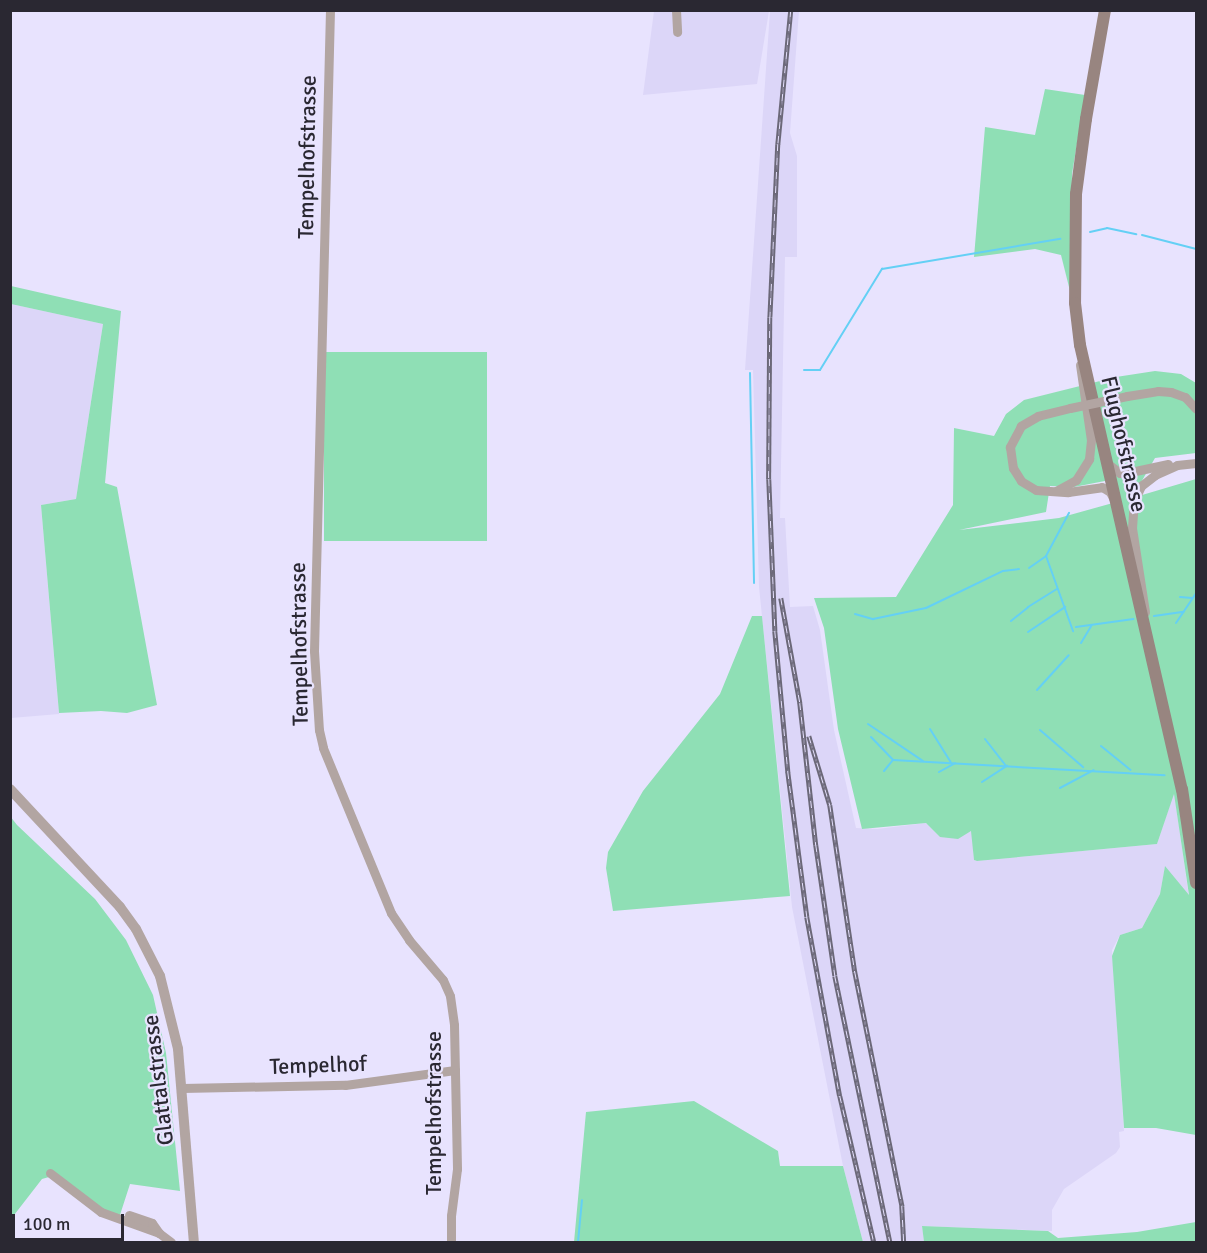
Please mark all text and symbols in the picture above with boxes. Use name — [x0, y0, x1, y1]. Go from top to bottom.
street label: Tempelhofstrasse — [292, 75, 322, 239]
street label: Flughofstrasse — [1096, 373, 1152, 515]
street label: Tempelhofstrasse — [284, 562, 314, 726]
street label: Glattalstrasse — [137, 1013, 179, 1147]
street label: Tempelhofstrasse — [421, 1031, 447, 1195]
street label: Tempelhof — [269, 1050, 367, 1080]
scale bar — [15, 1202, 128, 1240]
text: 100 m — [23, 1213, 70, 1235]

